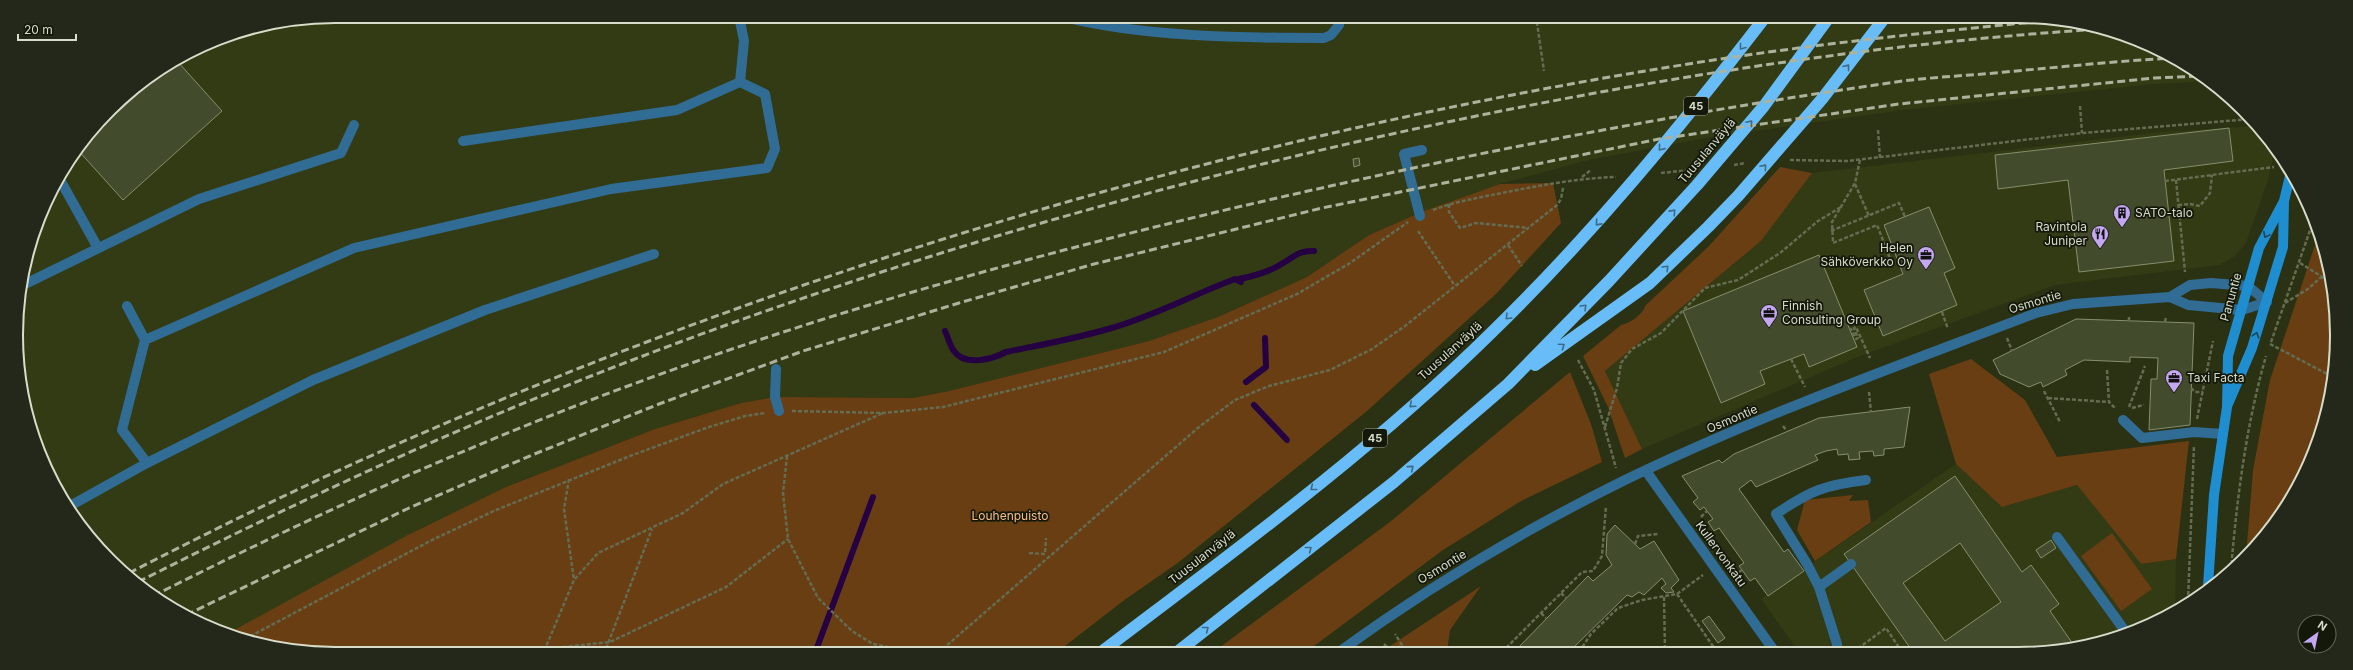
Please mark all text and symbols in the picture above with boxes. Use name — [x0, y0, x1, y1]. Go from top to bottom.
scale bar — [18, 16, 76, 42]
text: 20 m — [24, 22, 53, 37]
one-way arrow — [1740, 42, 1747, 49]
one-way arrow — [1842, 64, 1849, 71]
road number: 45 — [1684, 97, 1708, 115]
street label: Tuusulanväylä — [1675, 115, 1738, 186]
one-way arrow — [1745, 120, 1752, 128]
one-way arrow — [1659, 144, 1666, 151]
one-way arrow — [1759, 164, 1766, 171]
building icon: SATO-talo — [2112, 203, 2132, 228]
place label: SATO-talo — [2135, 205, 2193, 220]
one-way arrow — [1668, 209, 1676, 217]
one-way arrow — [1595, 218, 1602, 226]
place label: Ravintola Juniper — [2035, 219, 2087, 248]
restaurant icon: Ravintola Juniper — [2090, 224, 2110, 249]
one-way arrow — [2263, 231, 2270, 238]
place label: Helen Sähköverkko Oy — [1821, 240, 1913, 269]
office icon: Helen Sähköverkko Oy — [1916, 245, 1936, 270]
one-way arrow — [1661, 265, 1669, 273]
street label: Panuntie — [2216, 271, 2245, 323]
street label: Osmontie — [2007, 286, 2063, 317]
place label: Finnish Consulting Group — [1782, 298, 1881, 327]
office icon: Finnish Consulting Group — [1759, 303, 1779, 328]
one-way arrow — [1579, 304, 1587, 312]
one-way arrow — [1505, 312, 1513, 320]
street label: Tuusulanväylä — [1415, 318, 1485, 383]
one-way arrow — [2251, 332, 2260, 339]
one-way arrow — [1558, 344, 1565, 351]
office icon: Taxi Facta — [2164, 368, 2184, 393]
place label: Taxi Facta — [2187, 370, 2245, 385]
one-way arrow — [1409, 400, 1417, 408]
street label: Osmontie — [1704, 401, 1760, 436]
road number: 45 — [1363, 429, 1387, 447]
one-way arrow — [1406, 466, 1413, 473]
one-way arrow — [1310, 484, 1317, 491]
park label: Louhenpuisto — [972, 508, 1048, 523]
street label: Kullervonkatu — [1693, 518, 1750, 589]
street label: Tuusulanväylä — [1165, 526, 1238, 587]
one-way arrow — [1304, 546, 1311, 553]
street label: Osmontie — [1415, 546, 1469, 587]
north arrow — [2297, 614, 2337, 654]
text: N — [2315, 617, 2330, 634]
one-way arrow — [1202, 626, 1209, 633]

